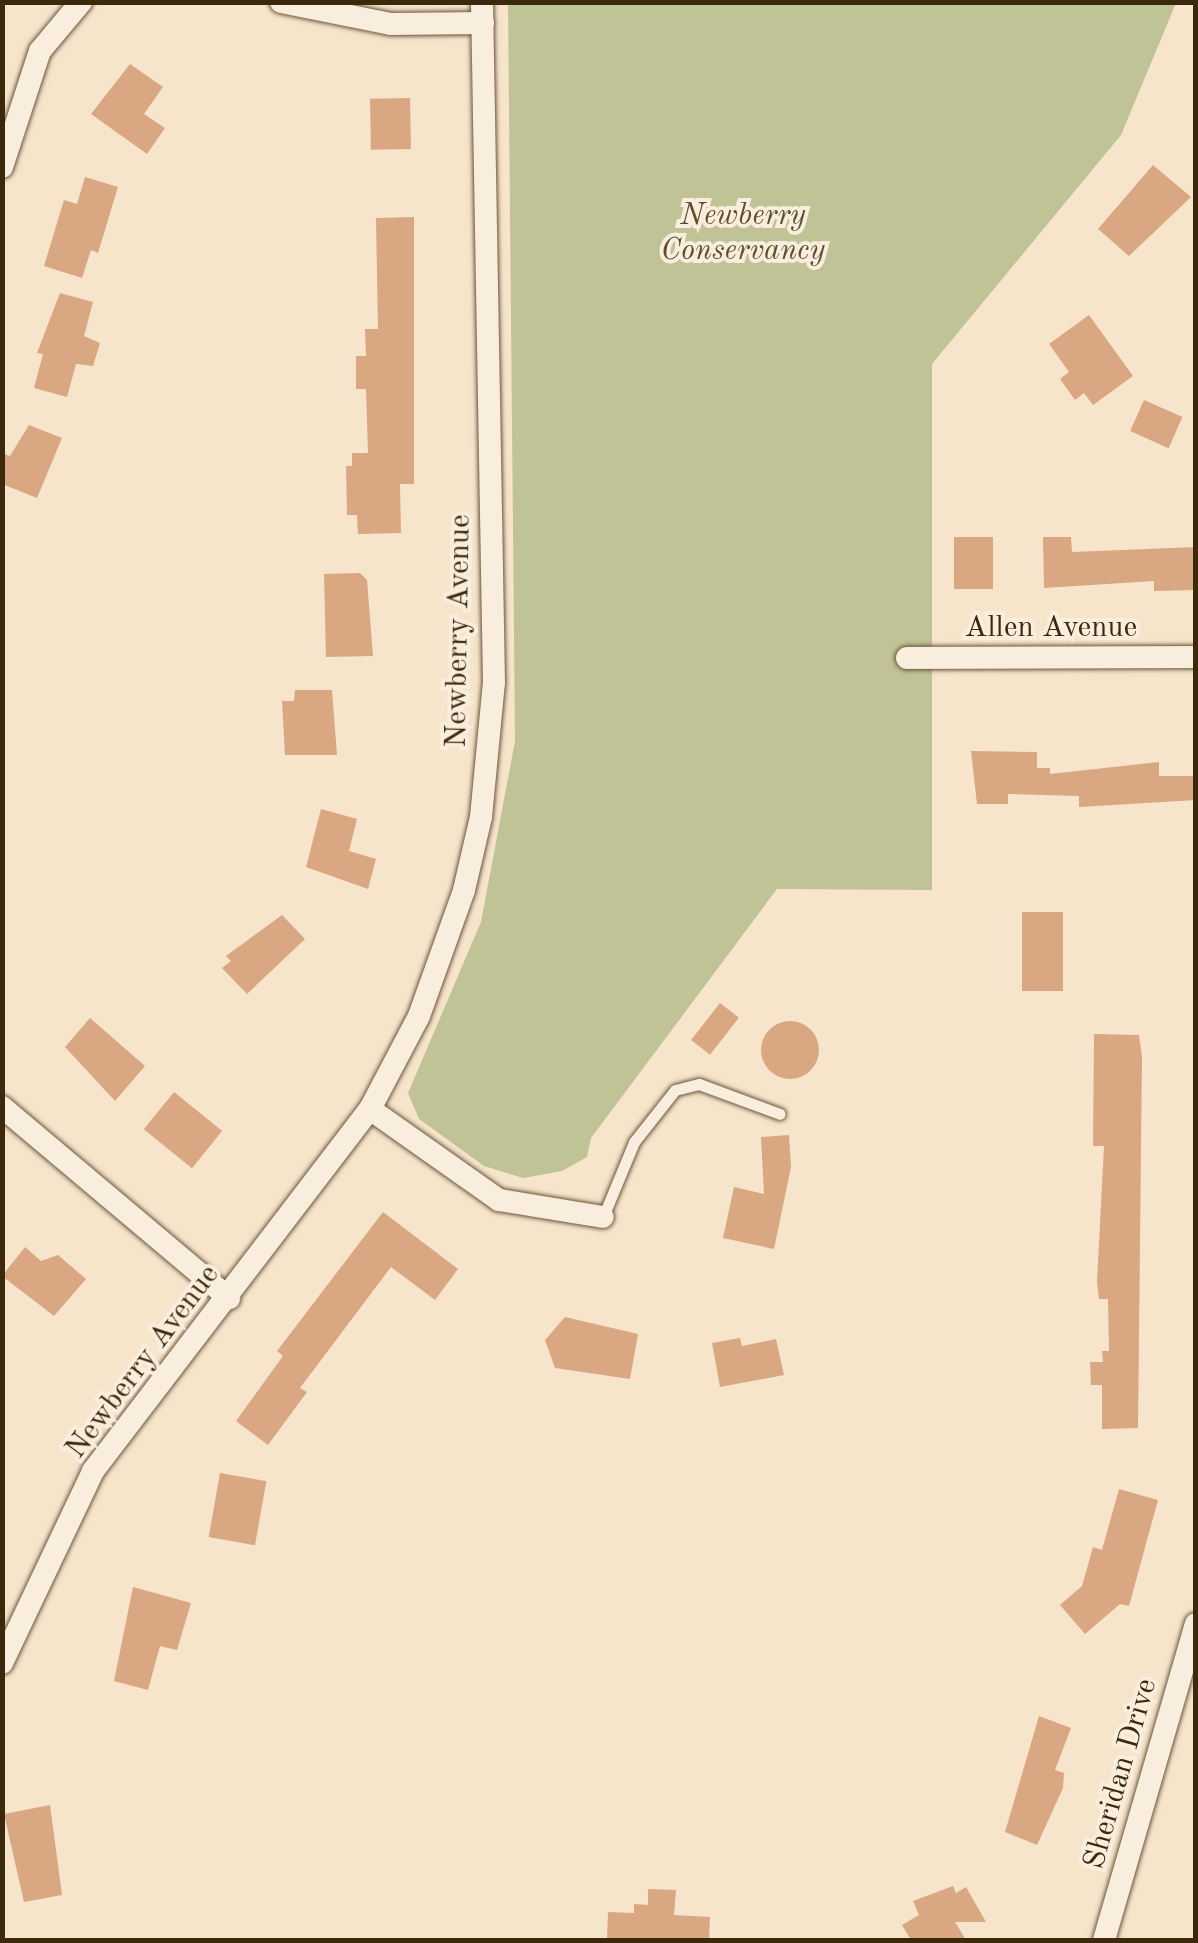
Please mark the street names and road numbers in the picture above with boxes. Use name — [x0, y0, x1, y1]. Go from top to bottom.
street label: Newberry Avenue — [439, 514, 479, 748]
street label: Allen Avenue — [965, 610, 1137, 646]
street label: Newberry Avenue — [58, 1258, 228, 1466]
street label: Sheridan Drive — [1077, 1675, 1165, 1873]

